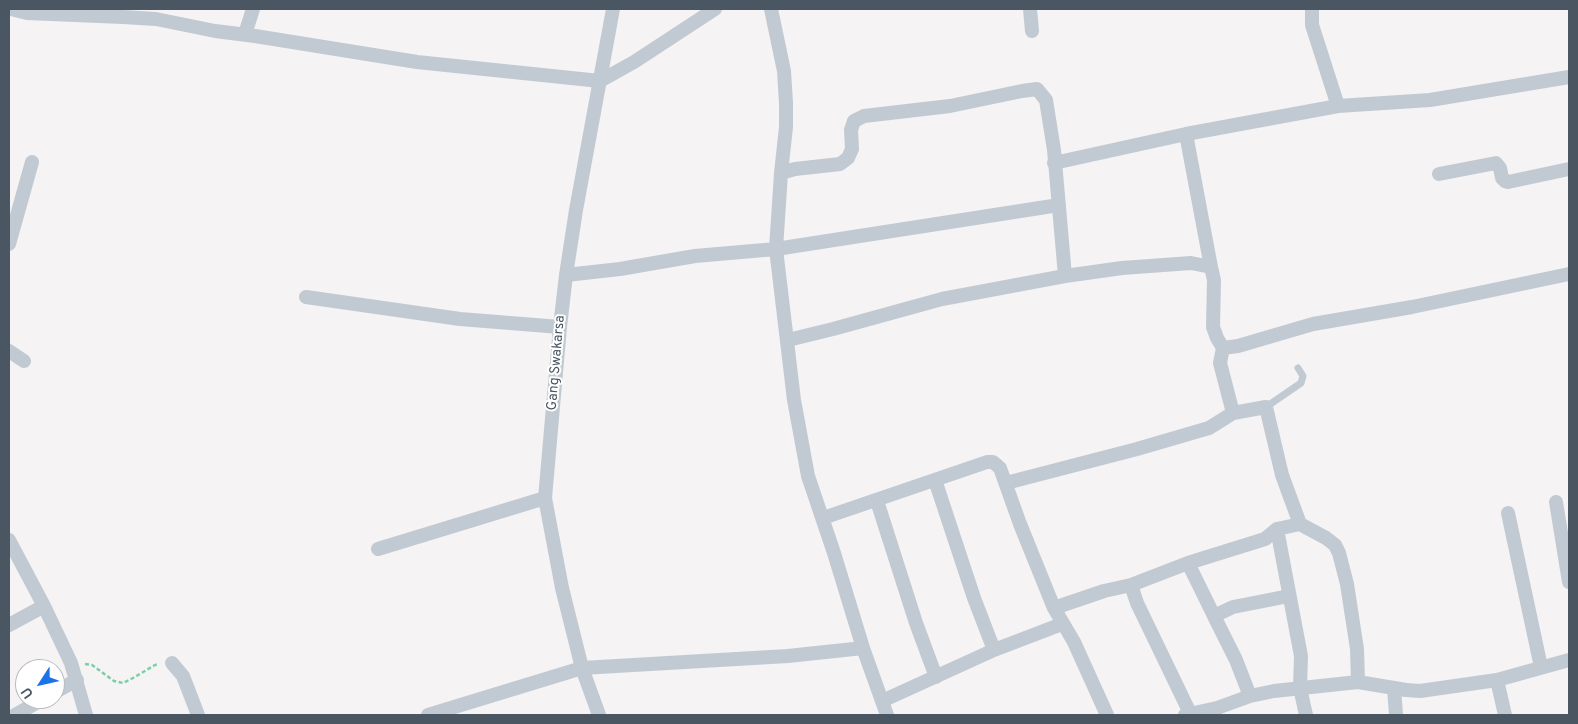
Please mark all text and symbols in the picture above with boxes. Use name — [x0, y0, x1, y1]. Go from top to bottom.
street label: Gang Swakarsa — [544, 315, 570, 411]
north arrow — [15, 659, 65, 709]
text: U — [18, 683, 38, 701]

